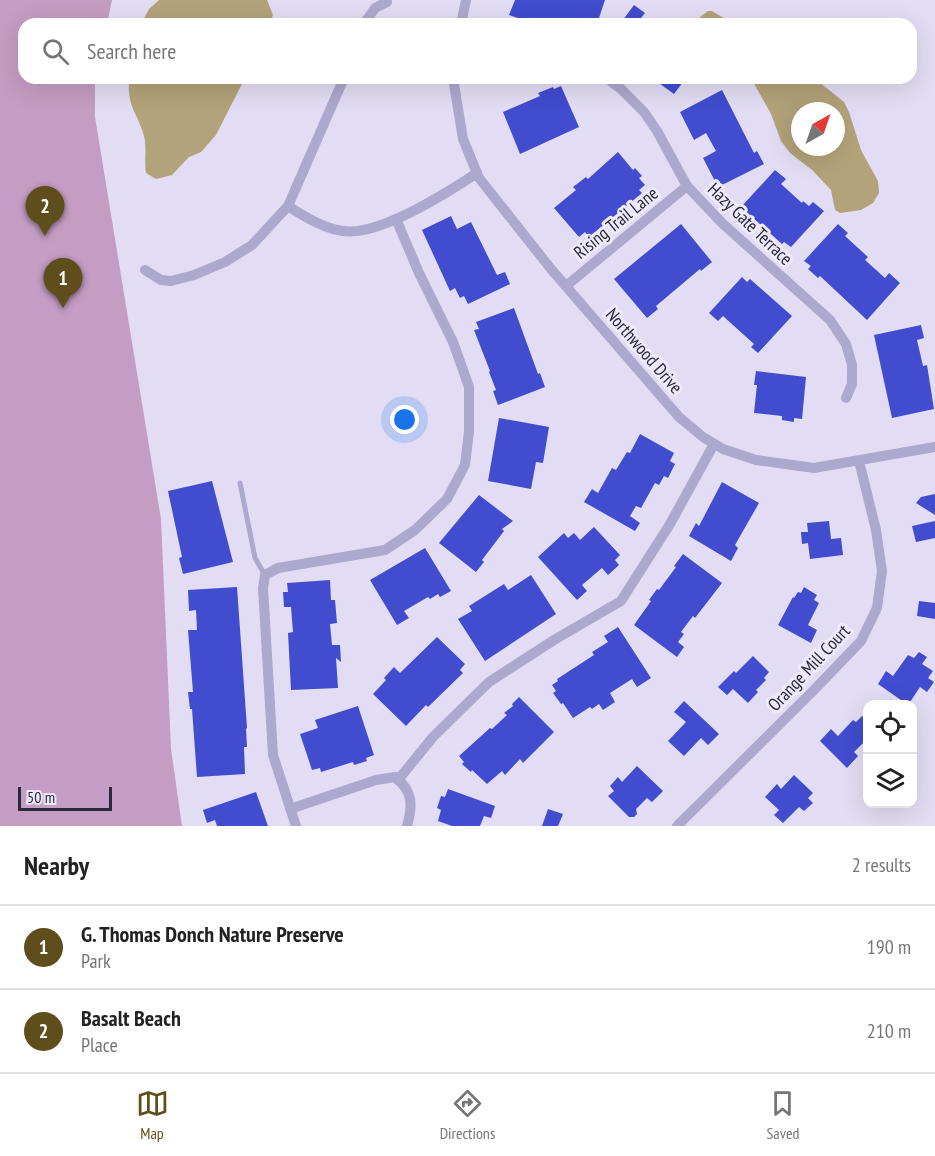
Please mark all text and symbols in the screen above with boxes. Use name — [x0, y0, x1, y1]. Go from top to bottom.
search box — [18, 18, 917, 84]
icon: search — [39, 35, 72, 68]
text: Search here — [87, 37, 176, 65]
north arrow — [791, 102, 845, 156]
street label: Hazy Gate Terrace — [703, 177, 798, 270]
street label: Rising Trail Lane — [569, 182, 663, 264]
pin: 2 — [26, 186, 64, 236]
pin: 1 — [44, 258, 82, 308]
street label: Northwood Drive — [601, 303, 688, 398]
your location — [390, 405, 419, 434]
street label: Orange Mill Court — [763, 620, 855, 716]
map controls — [863, 700, 917, 808]
button: locate — [863, 700, 917, 754]
button: layers — [863, 754, 917, 808]
scale bar — [18, 784, 112, 812]
text: 50 m — [27, 787, 55, 807]
text: Nearby — [24, 849, 89, 882]
text: 2 results — [852, 852, 911, 878]
text: G. Thomas Donch Nature Preserve — [81, 920, 344, 948]
text: 1 — [39, 934, 48, 960]
text: 190 m — [867, 934, 911, 960]
text: Park — [81, 948, 111, 974]
text: Basalt Beach — [81, 1004, 181, 1032]
text: 2 — [39, 1018, 48, 1044]
text: 210 m — [867, 1018, 911, 1044]
text: Place — [81, 1032, 118, 1058]
tab: Map — [136, 1087, 169, 1143]
tab: Directions — [440, 1087, 495, 1143]
tab: Saved — [766, 1087, 799, 1143]

